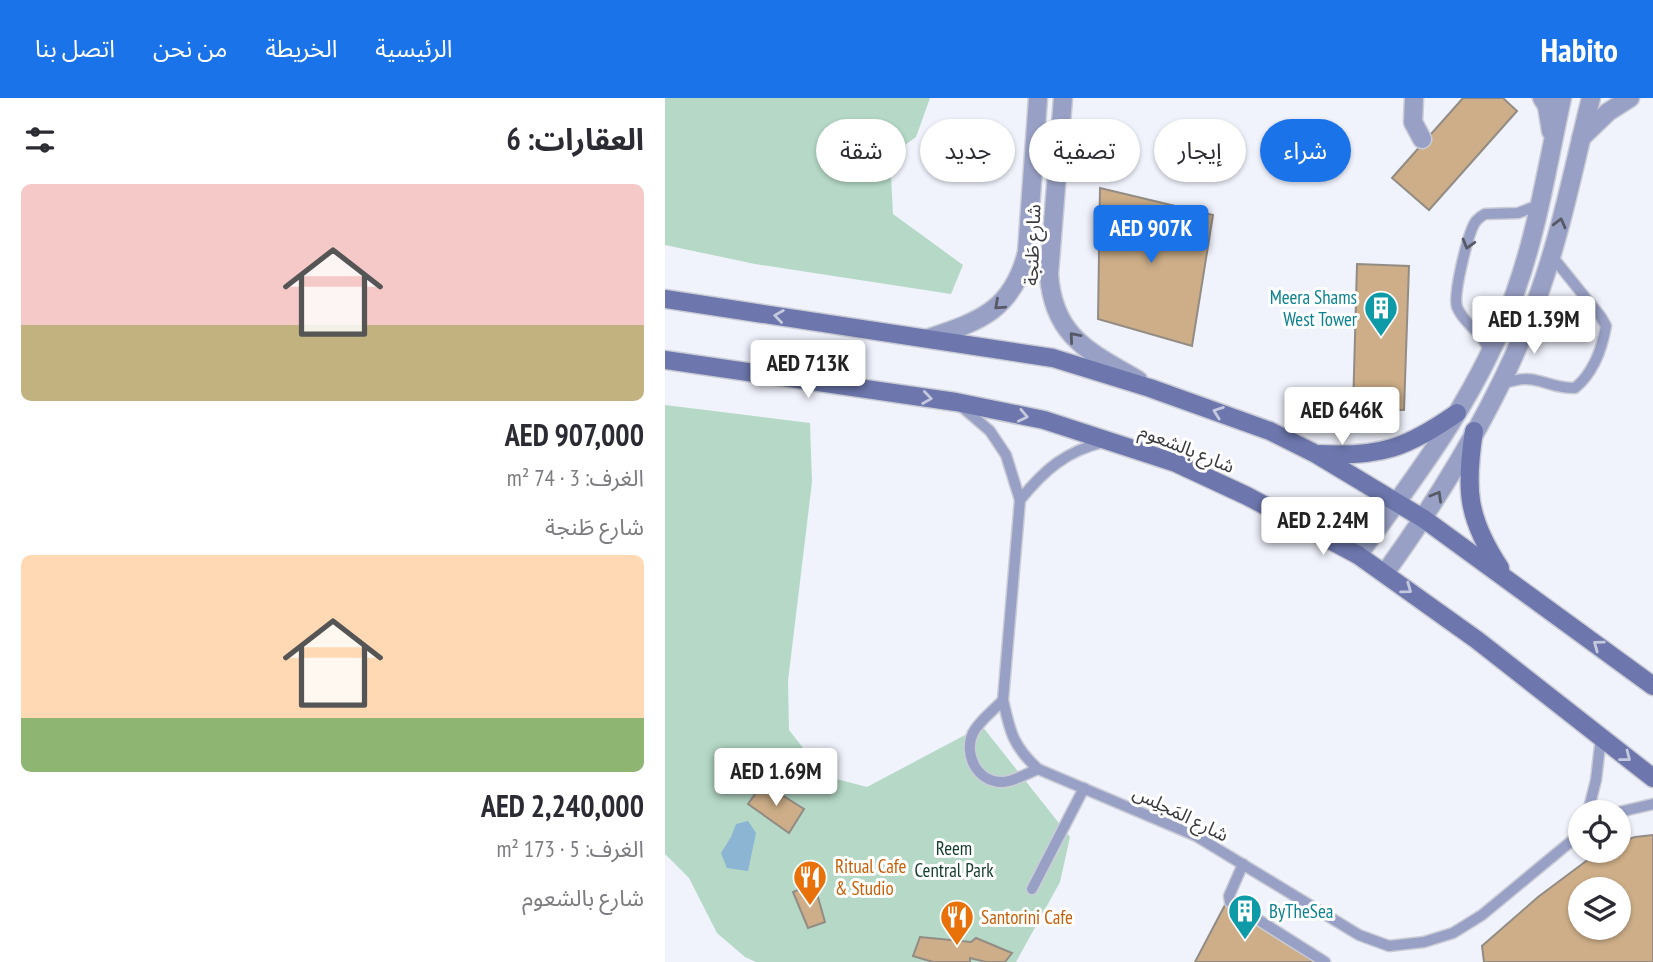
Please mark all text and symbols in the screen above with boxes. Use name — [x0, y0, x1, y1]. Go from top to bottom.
text: Habito — [1540, 28, 1618, 71]
text: اتصل بنا — [35, 33, 115, 64]
text: من نحن — [153, 33, 227, 64]
text: الخريطة — [265, 33, 337, 64]
text: الرئيسية — [375, 33, 453, 64]
text: العقارات: 6 — [506, 119, 644, 158]
chip: شقة — [816, 119, 906, 182]
chip: جديد — [920, 119, 1015, 182]
chip: تصفية — [1029, 119, 1140, 182]
chip: إيجار — [1154, 119, 1246, 182]
chip: شراء — [1260, 119, 1351, 182]
icon: filters — [21, 121, 59, 159]
street label: شارع طَنجة — [1019, 204, 1047, 286]
pin: AED 907K — [1079, 206, 1223, 265]
text: AED 907K — [1109, 213, 1193, 242]
one-way arrow — [1552, 217, 1566, 229]
icon: home — [270, 229, 396, 355]
one-way arrow — [1462, 238, 1477, 250]
place label: Meera Shams West Tower — [1270, 285, 1358, 331]
building icon: Meera Shams West Tower — [1362, 289, 1400, 338]
one-way arrow — [994, 296, 1007, 309]
pin: AED 1.39M — [1454, 296, 1614, 356]
text: AED 1.39M — [1488, 304, 1580, 333]
one-way arrow — [773, 309, 785, 324]
one-way arrow — [1070, 332, 1082, 345]
pin: AED 713K — [736, 341, 880, 400]
text: AED 713K — [766, 348, 850, 377]
pin: AED 646K — [1270, 388, 1414, 447]
one-way arrow — [921, 390, 932, 405]
text: AED 646K — [1300, 395, 1384, 424]
one-way arrow — [1213, 406, 1225, 420]
one-way arrow — [1017, 407, 1029, 422]
text: AED 907,000 — [505, 415, 644, 454]
street label: شارع بالشعوم — [1135, 418, 1238, 481]
text: الغرف: 3 · 74 m² — [507, 463, 644, 492]
one-way arrow — [1429, 491, 1442, 503]
pin: AED 2.24M — [1243, 498, 1403, 557]
text: AED 2.24M — [1277, 505, 1369, 534]
text: شارع طَنجة — [545, 512, 644, 541]
one-way arrow — [1399, 580, 1411, 593]
icon: home — [270, 600, 396, 726]
one-way arrow — [1594, 641, 1606, 653]
pin: AED 1.69M — [696, 748, 856, 808]
one-way arrow — [1618, 748, 1631, 761]
text: AED 1.69M — [730, 756, 822, 785]
street label: شارع المَجلِس — [1128, 780, 1233, 848]
text: AED 2,240,000 — [481, 786, 644, 825]
map controls — [1568, 800, 1631, 940]
button: locate — [1568, 800, 1631, 863]
text: الغرف: 5 · 173 m² — [496, 834, 644, 863]
park label: Reem Central Park — [914, 836, 994, 882]
place label: Ritual Cafe & Studio — [835, 854, 907, 900]
restaurant icon: Ritual Cafe & Studio — [791, 858, 829, 907]
button: layers — [1568, 877, 1631, 940]
text: شارع بالشعوم — [522, 883, 644, 912]
building icon: ByTheSea — [1226, 892, 1264, 941]
restaurant icon: Santorini Cafe — [938, 898, 976, 947]
place label: ByTheSea — [1269, 899, 1333, 923]
place label: Santorini Cafe — [981, 905, 1073, 929]

